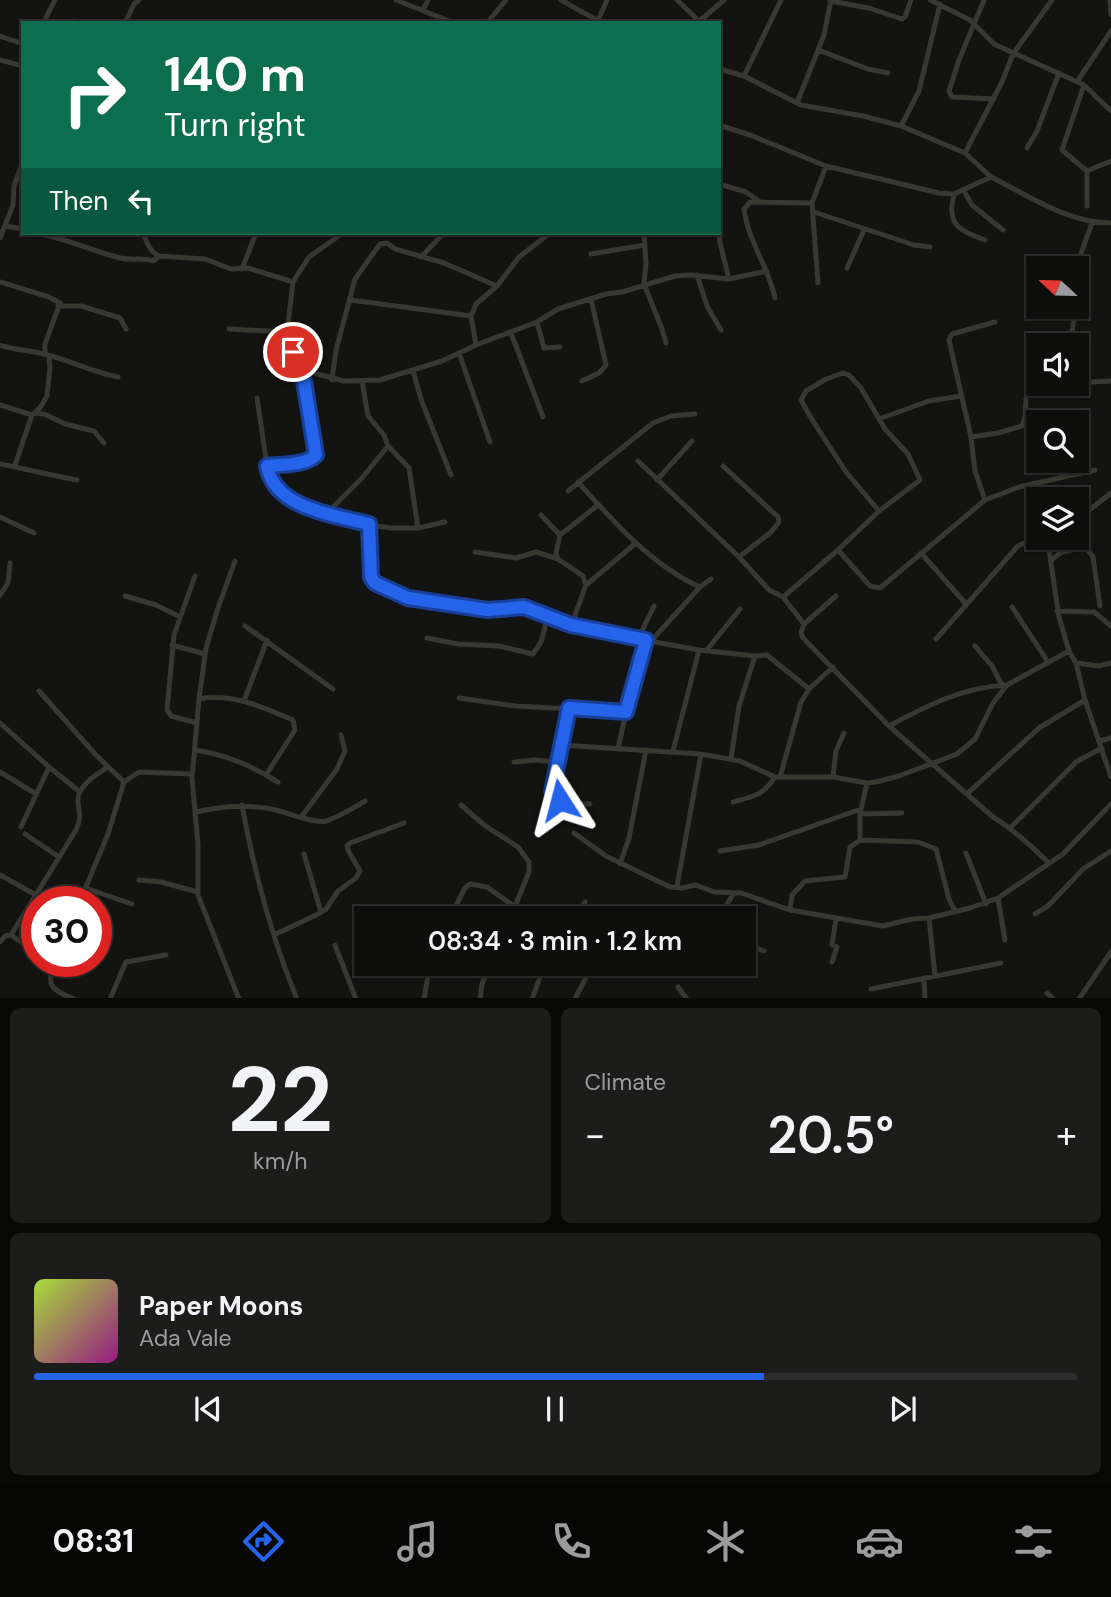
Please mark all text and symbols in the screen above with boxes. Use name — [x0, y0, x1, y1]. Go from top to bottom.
text: 140 m — [164, 42, 306, 106]
icon: right — [49, 49, 140, 140]
text: Turn right — [164, 104, 306, 146]
icon: left — [122, 182, 160, 220]
text: Then — [49, 184, 108, 218]
north arrow — [1026, 256, 1088, 318]
map controls — [1026, 256, 1089, 550]
pin — [263, 322, 323, 382]
icon: arrive — [274, 333, 312, 371]
button: sound — [1026, 333, 1089, 396]
button: search — [1026, 410, 1089, 473]
button: layers — [1026, 487, 1089, 550]
position arrow — [523, 763, 597, 837]
speed limit sign: 30 — [21, 886, 112, 977]
text: 08:34 · 3 min · 1.2 km — [428, 924, 682, 958]
text: 22 — [228, 1041, 333, 1159]
text: Climate — [585, 1067, 666, 1097]
text: 20.5° — [767, 1101, 894, 1169]
text: − — [585, 1110, 605, 1160]
text: + — [1056, 1110, 1077, 1160]
text: km/h — [253, 1146, 307, 1176]
text: Paper Moons — [139, 1289, 303, 1323]
text: Ada Vale — [139, 1323, 232, 1353]
icon: previous — [189, 1390, 227, 1428]
icon: pause — [536, 1390, 574, 1428]
icon: next — [884, 1390, 922, 1428]
icon: directions — [239, 1517, 288, 1566]
icon: music — [393, 1517, 442, 1566]
icon: phone — [547, 1517, 596, 1566]
icon: climate — [701, 1517, 750, 1566]
icon: car — [855, 1517, 904, 1566]
icon: filters — [1009, 1517, 1058, 1566]
text: 08:31 — [53, 1520, 134, 1562]

